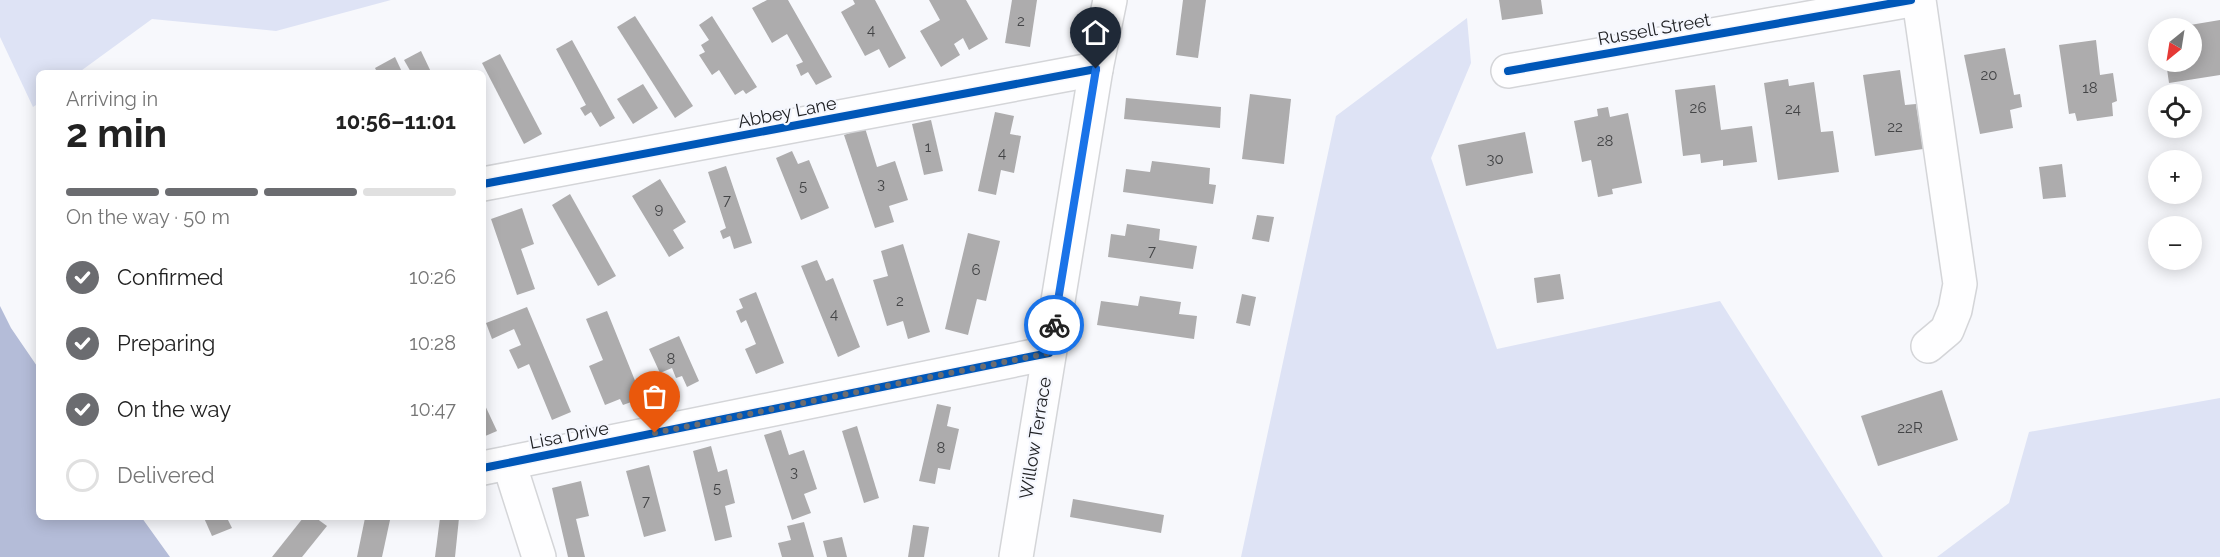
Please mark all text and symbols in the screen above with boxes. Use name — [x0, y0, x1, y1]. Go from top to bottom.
pin — [1070, 7, 1121, 69]
street label: Russell Street — [1596, 9, 1712, 49]
house number: 2 — [1017, 12, 1025, 30]
icon: home — [1079, 16, 1112, 49]
north arrow — [2148, 18, 2202, 72]
map controls — [2148, 18, 2202, 270]
house number: 4 — [867, 21, 875, 39]
house number: 20 — [1981, 66, 1998, 84]
house number: 18 — [2082, 79, 2098, 97]
button: locate — [2148, 84, 2202, 138]
text: Arriving in — [66, 87, 158, 111]
street label: Abbey Lane — [736, 92, 838, 132]
house number: 26 — [1690, 99, 1706, 117]
house number: 24 — [1785, 100, 1801, 118]
text: 10:56–11:01 — [336, 108, 456, 134]
text: 2 min — [66, 110, 167, 156]
house number: 22 — [1887, 118, 1903, 136]
house number: 28 — [1597, 132, 1613, 150]
house number: 1 — [925, 138, 932, 156]
house number: 4 — [998, 144, 1006, 162]
house number: 30 — [1486, 150, 1504, 168]
button: + — [2148, 150, 2202, 204]
house number: 3 — [877, 175, 885, 193]
house number: 5 — [799, 177, 807, 195]
house number: 7 — [723, 191, 731, 209]
house number: 9 — [655, 200, 664, 218]
text: On the way · 50 m — [66, 205, 230, 229]
button: − — [2148, 216, 2202, 270]
house number: 7 — [1148, 242, 1156, 260]
icon: check — [66, 261, 99, 294]
house number: 6 — [971, 261, 981, 279]
text: Confirmed — [117, 264, 224, 290]
text: 10:26 — [409, 265, 456, 289]
house number: 2 — [896, 292, 904, 310]
courier — [1024, 295, 1084, 355]
house number: 4 — [830, 305, 838, 323]
icon: bike — [1038, 309, 1071, 342]
icon: check — [66, 327, 99, 360]
text: Preparing — [117, 330, 215, 356]
text: 10:28 — [409, 331, 456, 355]
house number: 8 — [667, 350, 676, 368]
pin — [629, 371, 680, 433]
street label: Willow Terrace — [1015, 375, 1055, 501]
icon: bag — [638, 380, 671, 413]
icon: check — [66, 393, 99, 426]
text: On the way — [117, 396, 231, 422]
text: 10:47 — [410, 397, 456, 421]
street label: Lisa Drive — [528, 417, 611, 453]
house number: 22R — [1897, 419, 1923, 437]
house number: 8 — [937, 439, 946, 457]
text: Delivered — [117, 462, 215, 488]
house number: 3 — [790, 463, 798, 481]
house number: 5 — [713, 479, 721, 497]
house number: 7 — [642, 492, 650, 510]

